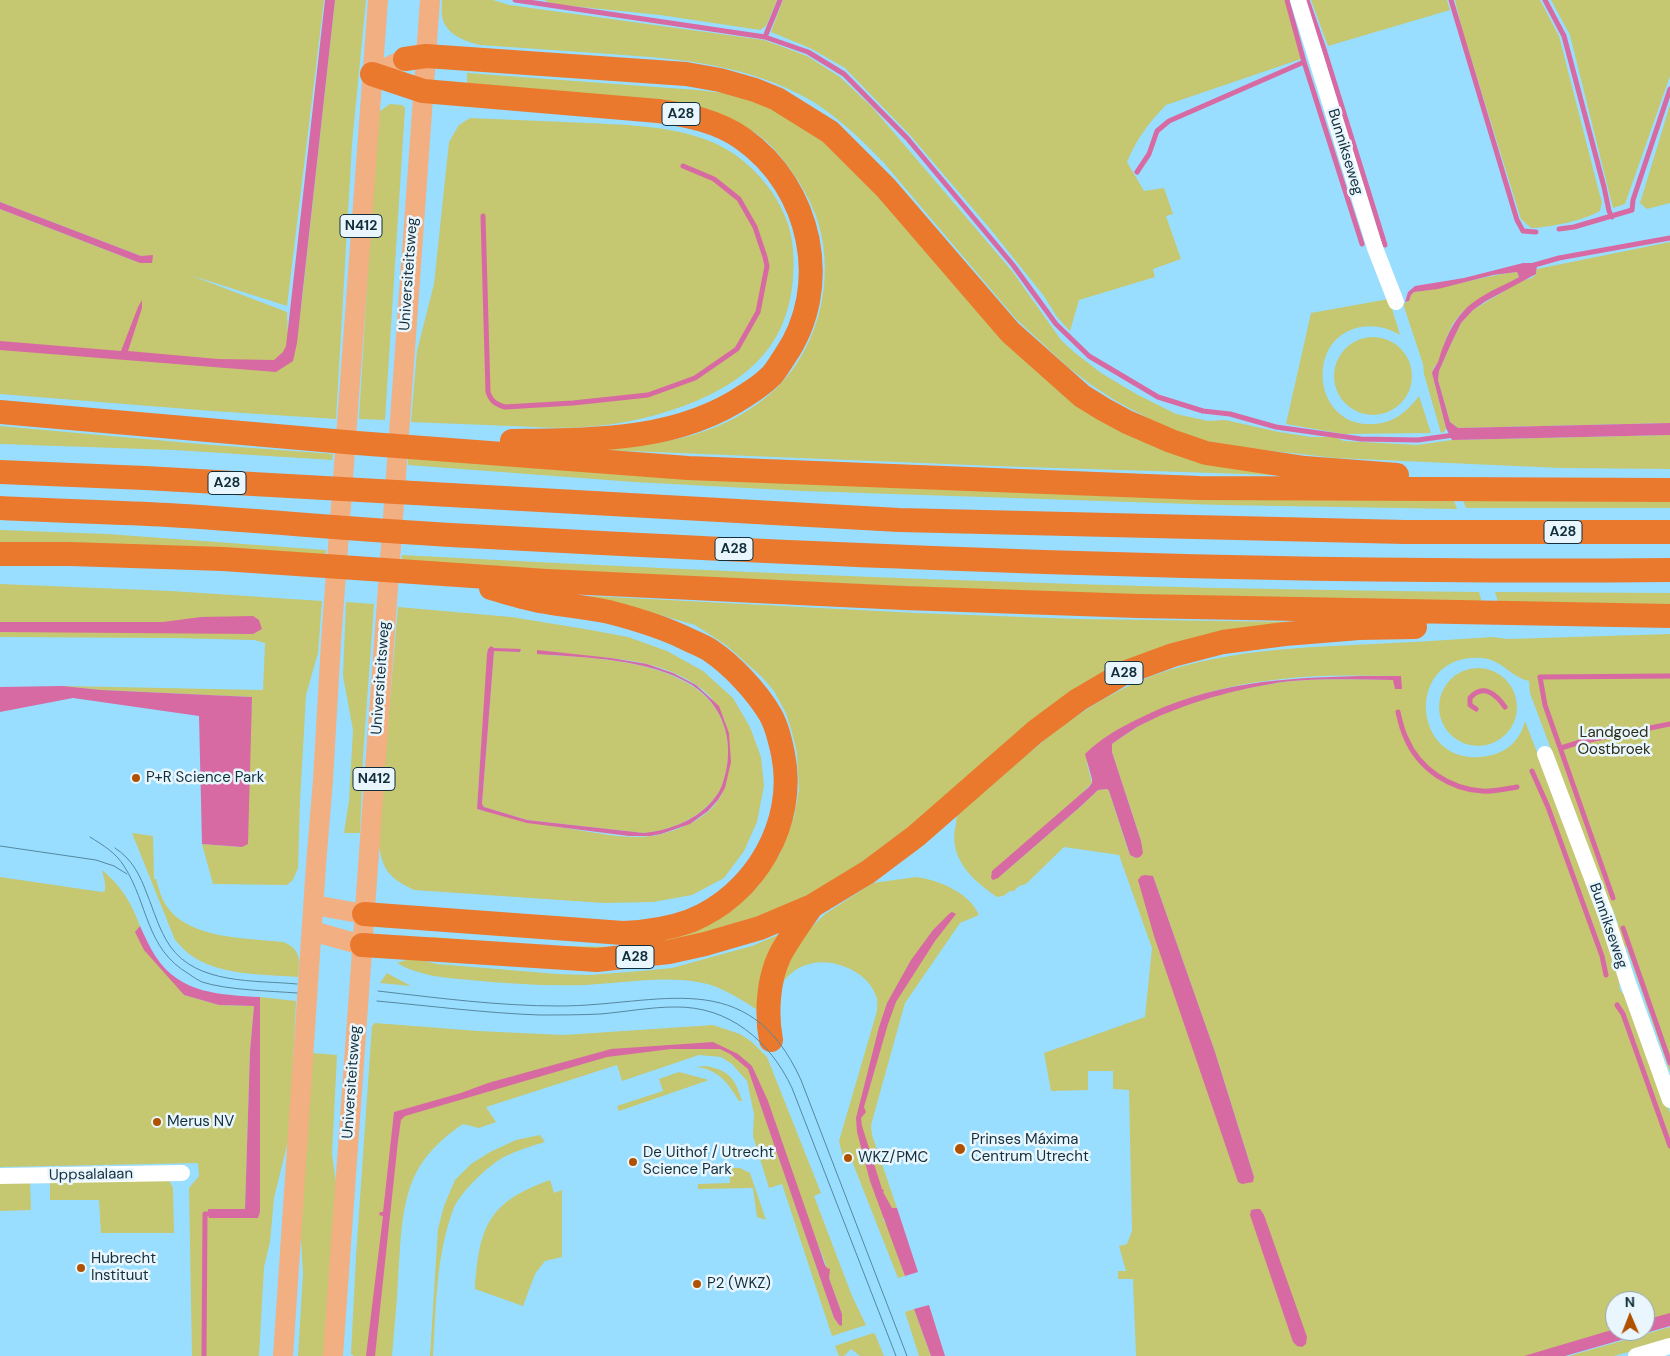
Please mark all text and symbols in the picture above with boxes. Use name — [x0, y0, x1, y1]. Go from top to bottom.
road number: A28 — [662, 102, 700, 126]
street label: Bunnikseweg — [1323, 107, 1367, 197]
road number: N412 — [340, 215, 382, 238]
street label: Universiteitsweg — [396, 217, 422, 331]
road number: A28 — [208, 472, 246, 494]
road number: A28 — [1544, 520, 1582, 544]
road number: A28 — [715, 538, 753, 560]
street label: Universiteitsweg — [368, 621, 394, 735]
road number: A28 — [1105, 661, 1143, 684]
park label: Landgoed Oostbroek — [1577, 724, 1651, 759]
road number: N412 — [353, 768, 395, 791]
place label: P+R Science Park — [146, 769, 264, 787]
marker: P+R Science Park — [130, 772, 142, 784]
street label: Bunnikseweg — [1585, 881, 1631, 971]
road number: A28 — [616, 946, 654, 969]
street label: Universiteitsweg — [339, 1025, 365, 1139]
place label: Merus NV — [167, 1113, 234, 1131]
marker: Merus NV — [151, 1116, 163, 1128]
place label: Prinses Máxima Centrum Utrecht — [971, 1131, 1089, 1166]
marker: Prinses Máxima Centrum Utrecht — [953, 1142, 967, 1156]
place label: De Uithof / Utrecht Science Park — [643, 1144, 774, 1179]
place label: WKZ/PMC — [858, 1149, 928, 1167]
marker: WKZ/PMC — [842, 1152, 854, 1164]
marker: De Uithof / Utrecht Science Park — [627, 1156, 639, 1168]
street label: Uppsalalaan — [49, 1165, 133, 1185]
place label: Hubrecht Instituut — [91, 1250, 156, 1285]
marker: Hubrecht Instituut — [75, 1262, 87, 1274]
place label: P2 (WKZ) — [707, 1275, 771, 1293]
marker: P2 (WKZ) — [691, 1278, 703, 1290]
north arrow — [1605, 1291, 1655, 1341]
text: N — [1624, 1293, 1635, 1311]

